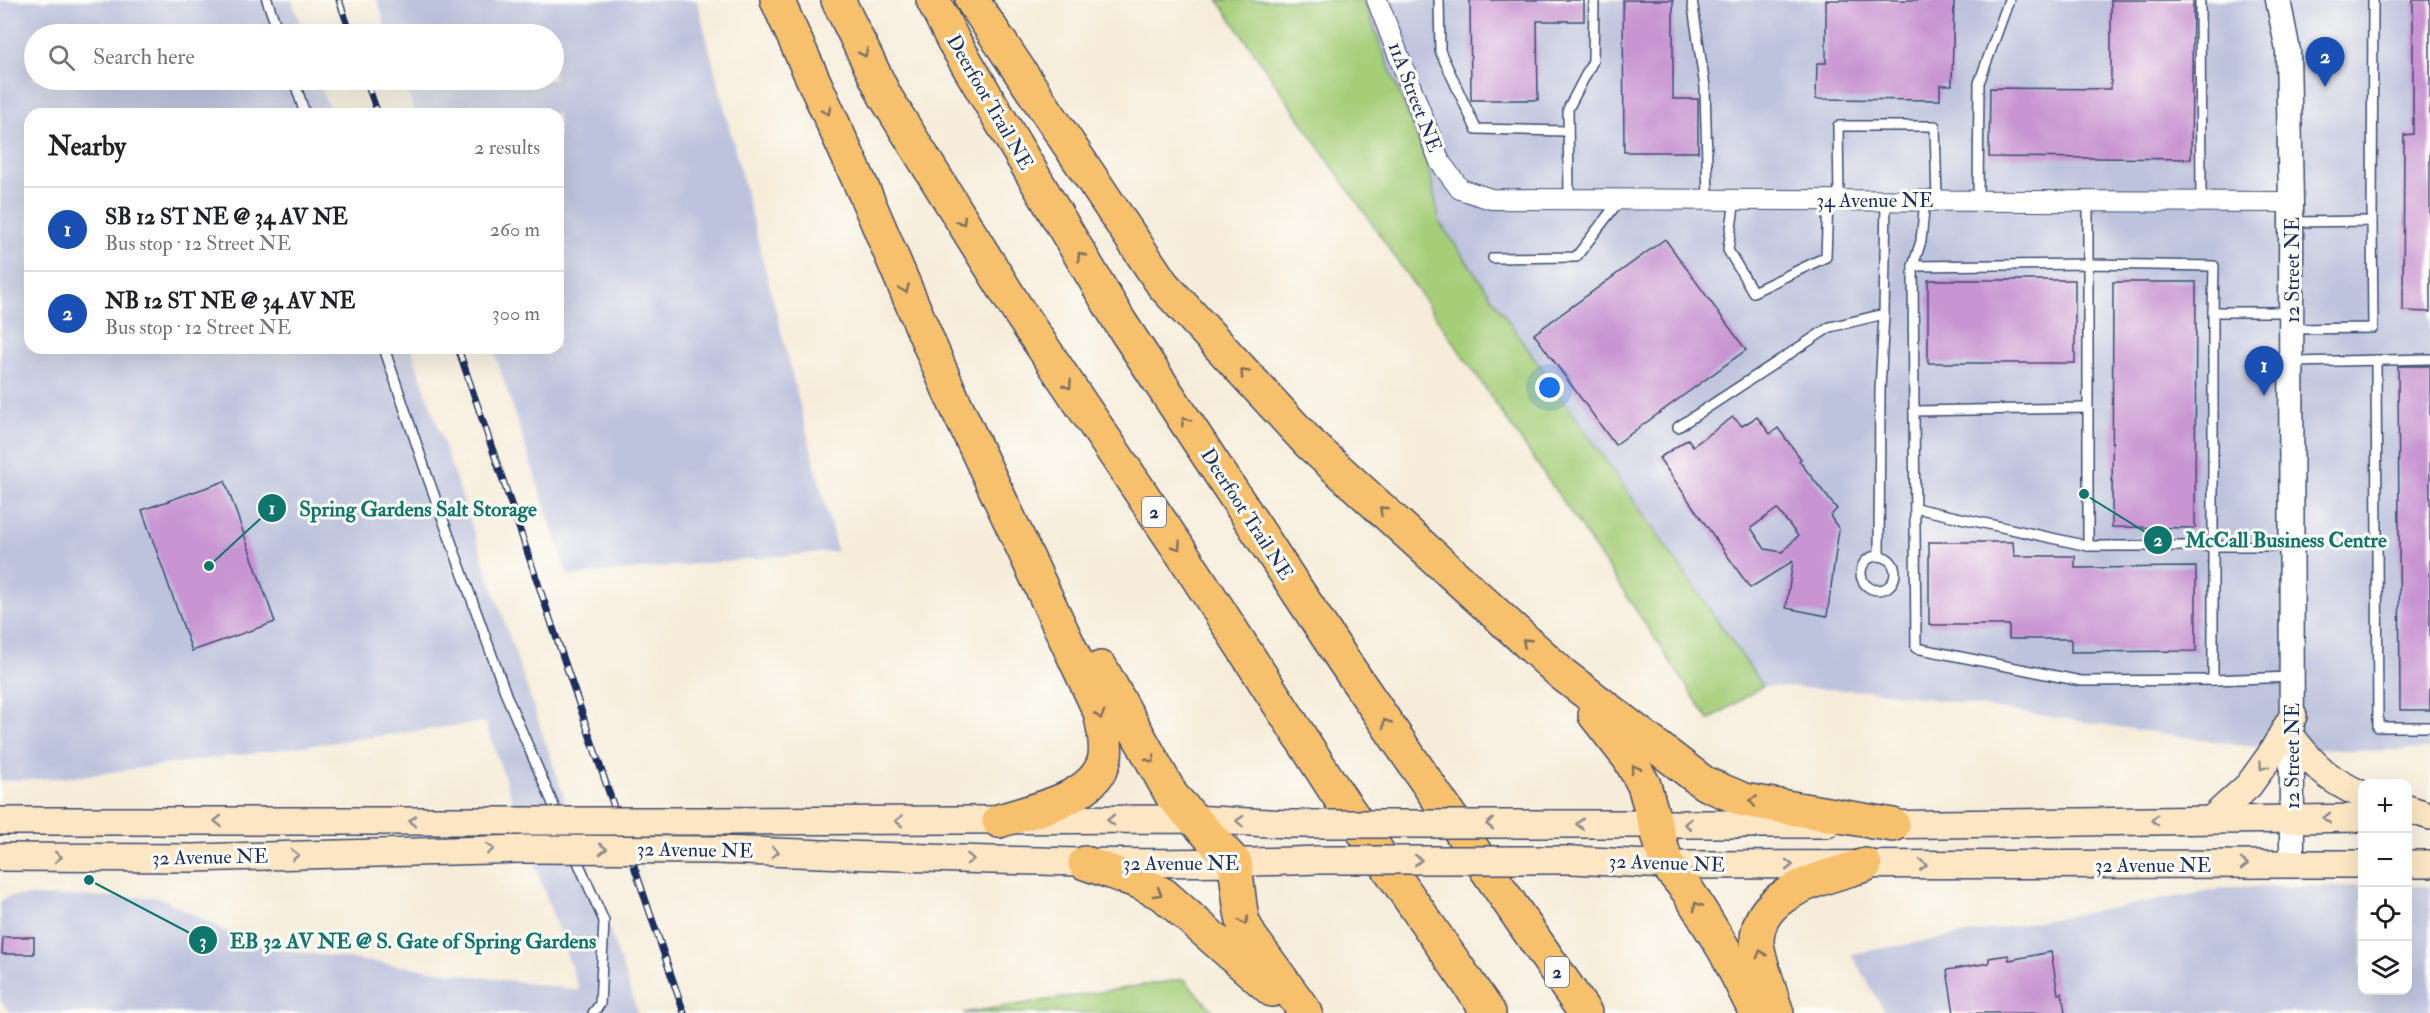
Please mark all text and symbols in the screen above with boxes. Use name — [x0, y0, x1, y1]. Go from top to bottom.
search box — [24, 24, 564, 90]
street label: Deerfoot Trail NE — [941, 30, 1039, 174]
street label: 11A Street NE — [1383, 38, 1447, 156]
pin: 2 — [2306, 38, 2344, 87]
icon: search — [45, 41, 78, 74]
text: Search here — [93, 43, 195, 71]
one-way arrow — [857, 46, 869, 57]
one-way arrow — [819, 105, 831, 116]
text: Nearby — [48, 131, 126, 163]
text: 2 results — [474, 135, 540, 160]
street label: 34 Avenue NE — [1816, 188, 1934, 213]
text: SB 12 ST NE @ 34 AV NE — [105, 203, 348, 231]
one-way arrow — [955, 215, 967, 225]
text: 1 — [64, 217, 71, 242]
text: 260 m — [490, 217, 540, 242]
street label: 12 Street NE — [2280, 217, 2305, 323]
text: Bus stop · 12 Street NE — [105, 231, 291, 256]
one-way arrow — [1077, 252, 1088, 262]
one-way arrow — [898, 283, 910, 294]
text: NB 12 ST NE @ 34 AV NE — [105, 287, 355, 315]
text: 2 — [62, 301, 73, 326]
text: 300 m — [492, 301, 540, 326]
text: Bus stop · 12 Street NE — [105, 315, 291, 340]
pin: 1 — [2244, 346, 2284, 396]
one-way arrow — [1241, 369, 1252, 380]
your location — [1535, 373, 1564, 402]
one-way arrow — [1061, 378, 1072, 389]
one-way arrow — [1181, 416, 1192, 427]
street label: Deerfoot Trail NE — [1195, 443, 1299, 585]
callout: Spring Gardens Salt Storage — [257, 489, 548, 528]
text: Spring Gardens Salt Storage — [299, 496, 537, 523]
text: 1 — [269, 497, 275, 520]
road number: 2 — [1142, 497, 1166, 527]
one-way arrow — [1379, 506, 1389, 517]
callout: McCall Business Centre — [2143, 521, 2399, 560]
text: McCall Business Centre — [2184, 527, 2387, 554]
text: 2 — [2153, 529, 2163, 552]
one-way arrow — [1170, 540, 1181, 551]
one-way arrow — [1523, 638, 1533, 649]
street label: 12 Street NE — [2280, 703, 2305, 809]
one-way arrow — [1092, 710, 1105, 720]
one-way arrow — [1382, 718, 1393, 729]
one-way arrow — [1144, 753, 1155, 763]
one-way arrow — [2259, 760, 2270, 771]
one-way arrow — [1631, 765, 1642, 775]
map controls — [2358, 779, 2412, 995]
button: + — [2358, 779, 2412, 833]
one-way arrow — [1748, 795, 1758, 808]
one-way arrow — [2323, 812, 2332, 824]
one-way arrow — [1107, 813, 1116, 826]
one-way arrow — [2150, 813, 2159, 826]
one-way arrow — [214, 815, 223, 827]
one-way arrow — [409, 815, 418, 827]
one-way arrow — [894, 815, 903, 827]
one-way arrow — [1236, 815, 1245, 828]
one-way arrow — [1486, 818, 1495, 830]
one-way arrow — [1576, 818, 1585, 830]
one-way arrow — [1683, 818, 1692, 830]
button: − — [2358, 833, 2412, 887]
street label: 32 Avenue NE — [637, 836, 753, 864]
street label: 32 Avenue NE — [152, 843, 268, 871]
one-way arrow — [486, 843, 495, 856]
one-way arrow — [598, 843, 607, 855]
one-way arrow — [771, 845, 780, 858]
street label: 32 Avenue NE — [1608, 848, 1726, 878]
one-way arrow — [291, 849, 300, 861]
one-way arrow — [54, 851, 63, 864]
street label: 32 Avenue NE — [1123, 851, 1239, 876]
one-way arrow — [966, 852, 975, 865]
street label: 32 Avenue NE — [2095, 853, 2211, 878]
one-way arrow — [1414, 854, 1423, 866]
one-way arrow — [2240, 858, 2249, 870]
one-way arrow — [1784, 859, 1793, 871]
one-way arrow — [1919, 859, 1928, 871]
one-way arrow — [1152, 886, 1163, 897]
button: locate — [2358, 887, 2412, 941]
one-way arrow — [1693, 902, 1705, 912]
one-way arrow — [1237, 915, 1250, 925]
callout: EB 32 AV NE @ S. Gate of Spring Gardens — [188, 921, 608, 960]
text: EB 32 AV NE @ S. Gate of Spring Gardens — [230, 928, 596, 955]
text: 3 — [200, 930, 207, 953]
button: layers — [2358, 941, 2412, 995]
one-way arrow — [1756, 949, 1768, 960]
road number: 2 — [1545, 957, 1569, 987]

